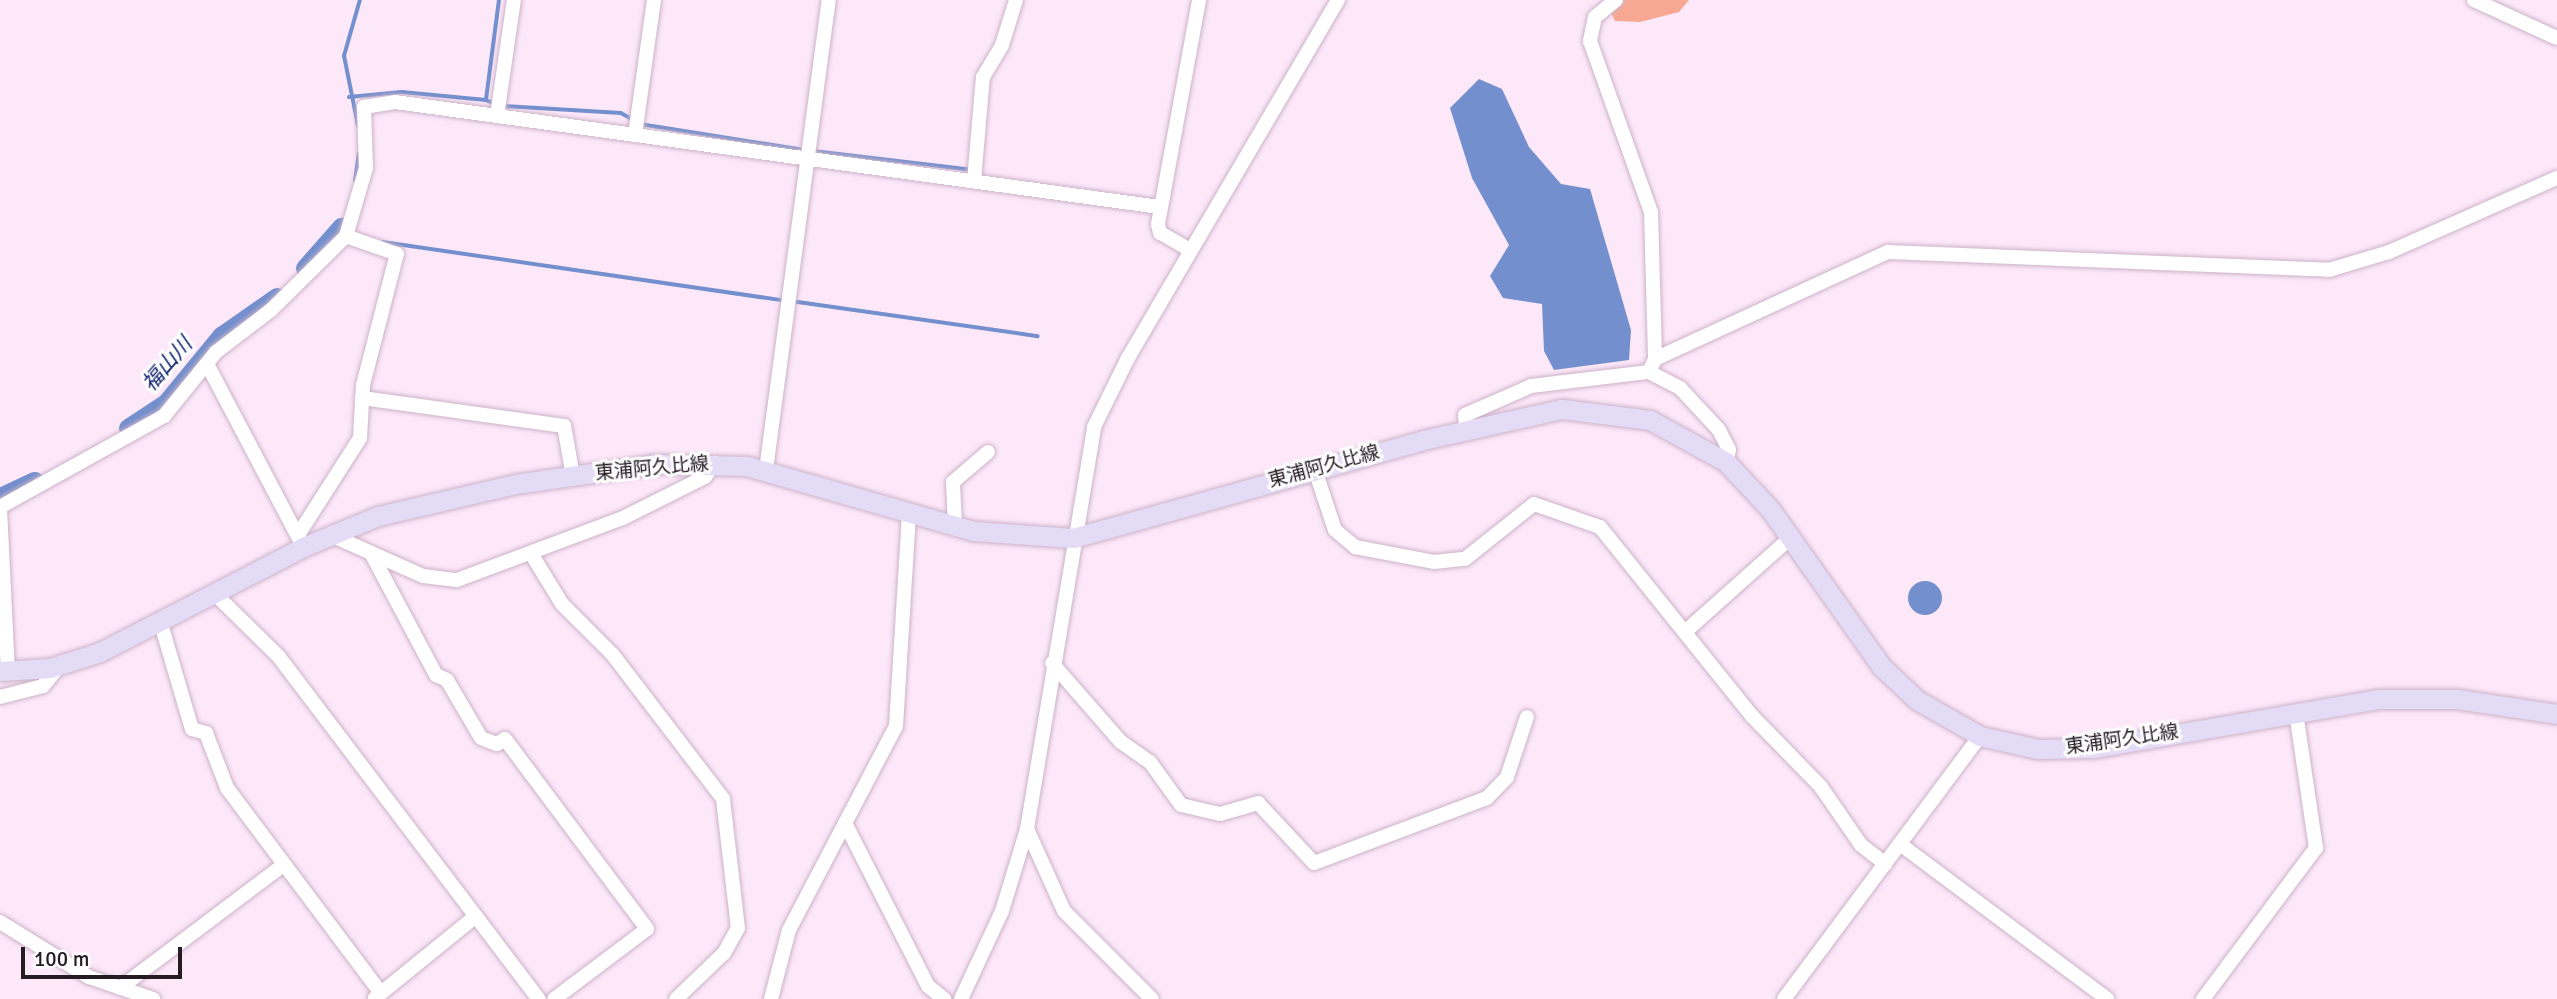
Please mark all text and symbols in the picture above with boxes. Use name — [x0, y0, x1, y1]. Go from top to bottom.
water label: 福山川 — [137, 332, 197, 396]
street label: 東浦阿久比線 — [1266, 441, 1382, 493]
street label: 東浦阿久比線 — [594, 453, 710, 485]
street label: 東浦阿久比線 — [2064, 721, 2180, 759]
scale bar — [24, 932, 186, 976]
text: 100 m — [34, 946, 89, 972]

